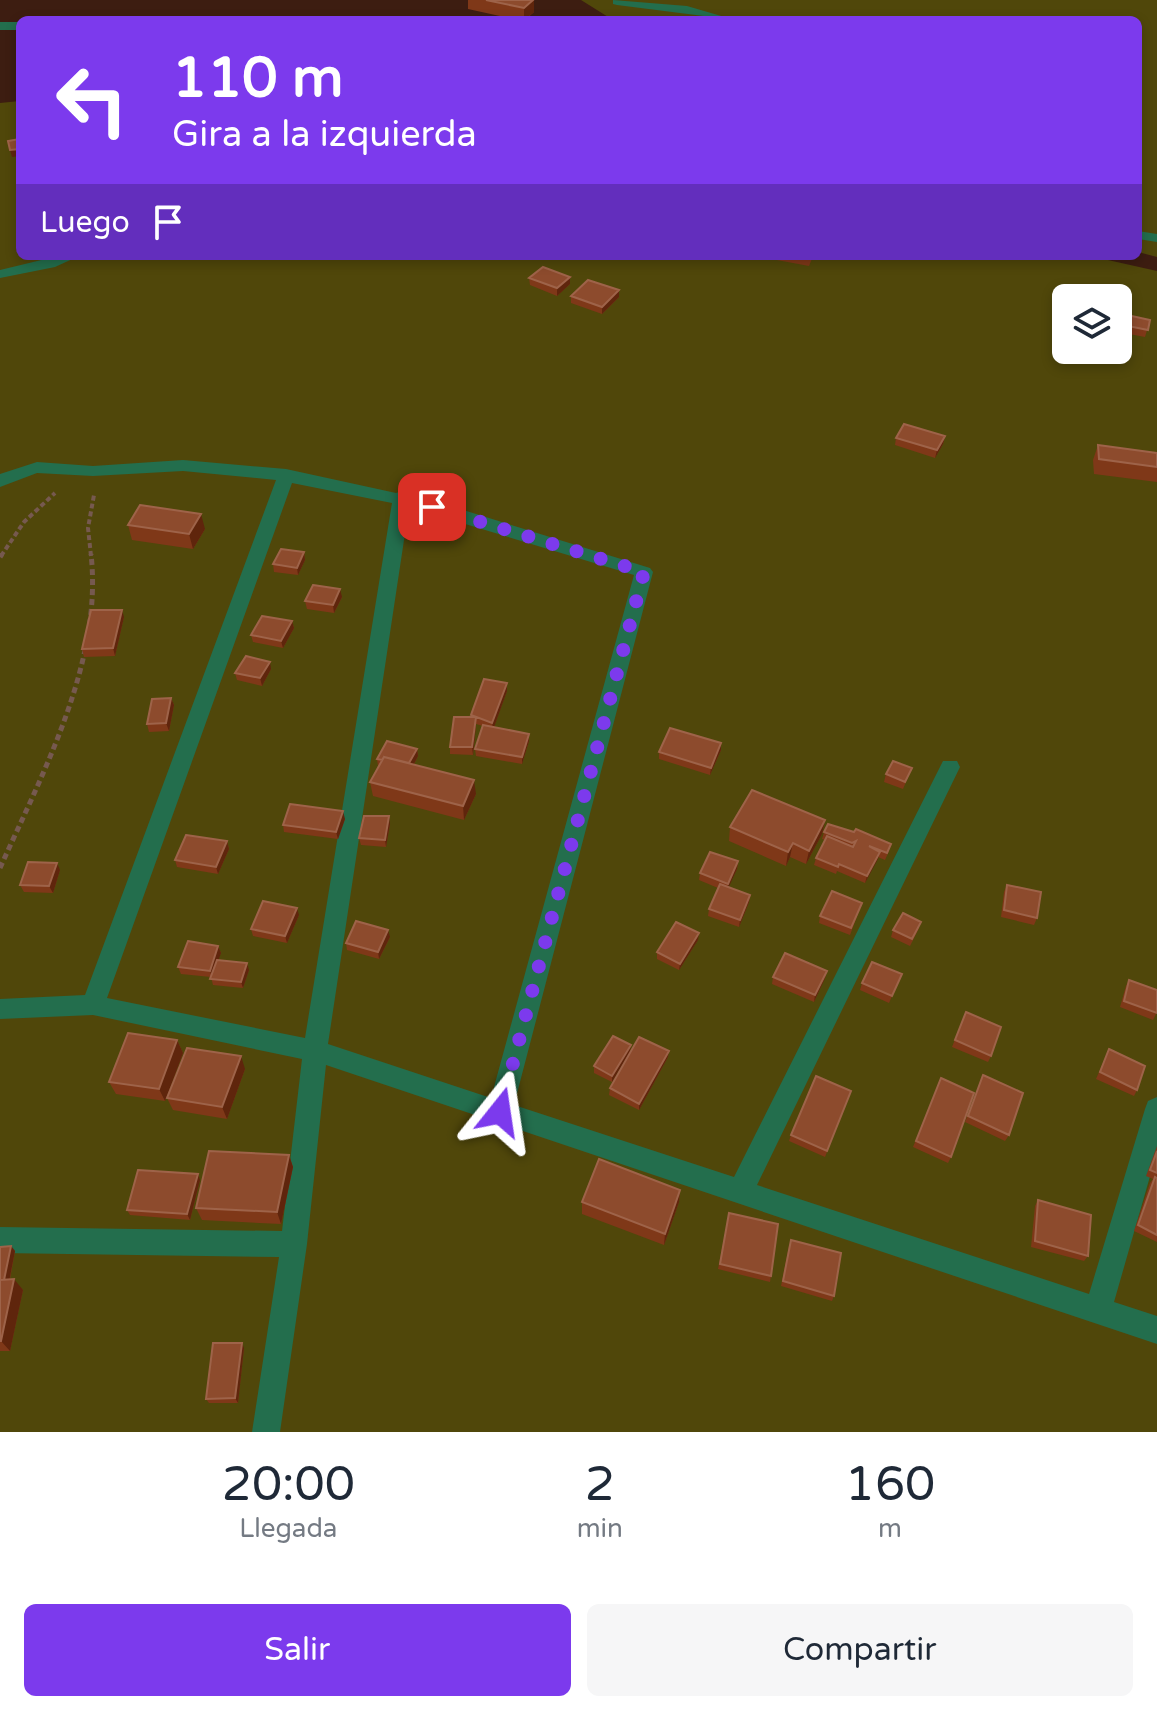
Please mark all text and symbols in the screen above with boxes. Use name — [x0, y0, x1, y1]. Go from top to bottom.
text: 110 m — [172, 45, 343, 112]
icon: left — [40, 48, 144, 152]
text: Gira a la izquierda — [172, 113, 477, 156]
icon: arrive — [146, 200, 190, 244]
text: Luego — [40, 204, 130, 241]
map controls — [1052, 284, 1132, 364]
button: layers — [1052, 284, 1132, 364]
pin — [398, 473, 466, 541]
icon: arrive — [410, 485, 454, 529]
position arrow — [458, 1070, 542, 1154]
text: 20:00 — [222, 1456, 355, 1514]
text: 2 — [585, 1456, 615, 1514]
text: 160 — [845, 1456, 935, 1514]
text: Llegada — [239, 1513, 337, 1544]
text: min — [577, 1513, 623, 1544]
text: m — [878, 1513, 902, 1544]
button: Salir — [24, 1604, 571, 1696]
button: Compartir — [587, 1604, 1133, 1696]

